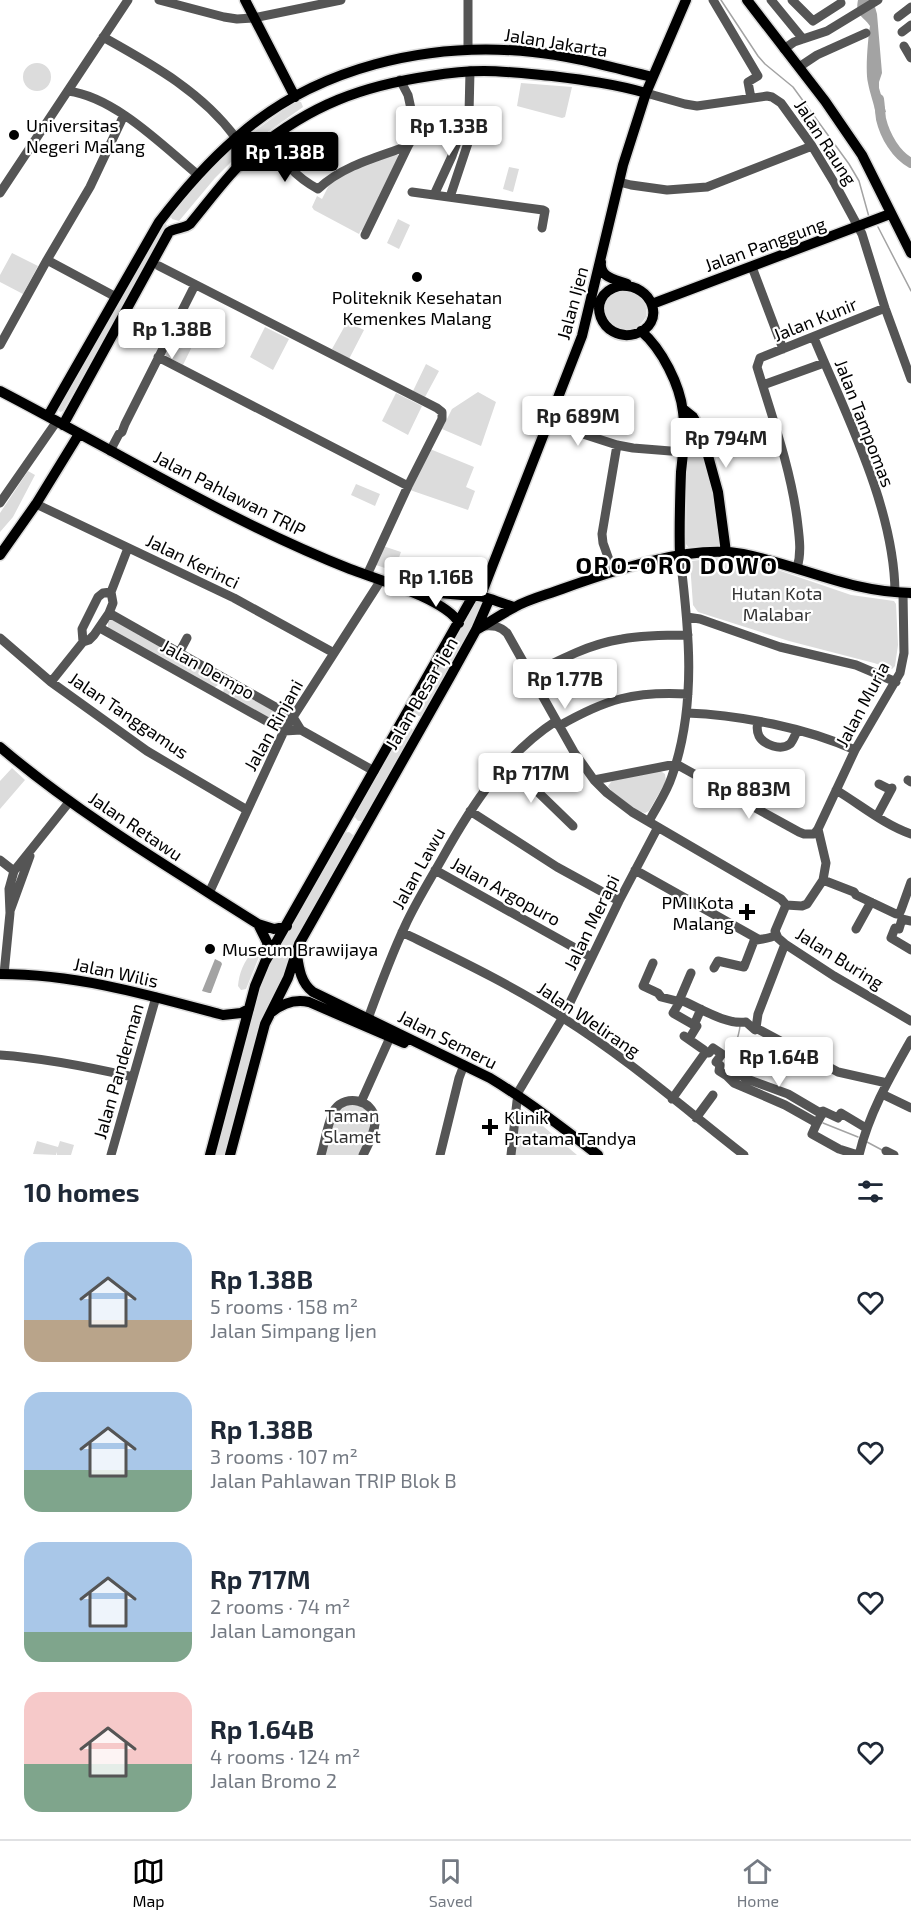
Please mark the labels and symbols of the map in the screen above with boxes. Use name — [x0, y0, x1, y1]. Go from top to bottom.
street label: Jalan Jakarta — [503, 23, 609, 61]
street label: Jalan Raung — [790, 95, 862, 189]
pin: Rp 1.33B — [387, 106, 511, 157]
place label: Universitas Negeri Malang — [26, 114, 145, 157]
marker: Universitas Negeri Malang — [7, 128, 21, 142]
pin: Rp 1.38B — [223, 132, 347, 183]
street label: Jalan Panggung — [701, 212, 829, 276]
street label: Jalan Ijen — [552, 264, 592, 342]
marker: Politeknik Kesehatan Kemenkes Malang — [410, 270, 424, 284]
place label: Politeknik Kesehatan Kemenkes Malang — [332, 286, 502, 329]
street label: Jalan Kunir — [770, 292, 860, 346]
pin: Rp 1.38B — [110, 309, 234, 360]
street label: Jalan Tampomas — [831, 356, 899, 490]
pin: Rp 689M — [523, 396, 633, 447]
pin: Rp 794M — [671, 418, 781, 469]
street label: Jalan Pahlawan TRIP — [150, 445, 310, 541]
street label: Jalan Kerinci — [143, 529, 243, 593]
district label: ORO-ORO DOWO — [576, 550, 778, 579]
pin: Rp 1.16B — [374, 557, 498, 608]
park label: Hutan Kota Malabar — [732, 582, 822, 625]
street label: Jalan Besar Ijen — [380, 633, 462, 753]
street label: Jalan Dempo — [157, 634, 259, 704]
street label: Jalan Muria — [830, 658, 894, 750]
pin: Rp 1.77B — [503, 659, 627, 710]
street label: Jalan Tanggamus — [65, 667, 193, 763]
street label: Jalan Rinjani — [239, 675, 307, 775]
pin: Rp 717M — [476, 753, 586, 804]
pin: Rp 883M — [694, 769, 804, 820]
street label: Jalan Retawu — [85, 787, 187, 865]
street label: Jalan Lawu — [387, 823, 449, 913]
street label: Jalan Argopuro — [447, 852, 565, 930]
street label: Jalan Merapi — [558, 871, 624, 973]
place label: PMI Kota Malang — [662, 891, 734, 934]
marker: PMI Kota Malang — [738, 903, 756, 921]
street label: Jalan Buring — [792, 922, 888, 994]
place label: Museum Brawijaya — [222, 938, 378, 960]
marker: Museum Brawijaya — [203, 942, 217, 956]
street label: Jalan Wilis — [72, 952, 160, 992]
street label: Jalan Welirang — [533, 977, 645, 1061]
street label: Jalan Panderman — [88, 1001, 148, 1141]
street label: Jalan Semeru — [395, 1005, 501, 1073]
pin: Rp 1.64B — [717, 1037, 841, 1088]
park label: Taman Slamet — [323, 1104, 381, 1147]
place label: Klinik Pratama Tandya — [504, 1106, 636, 1149]
marker: Klinik Pratama Tandya — [481, 1118, 499, 1136]

